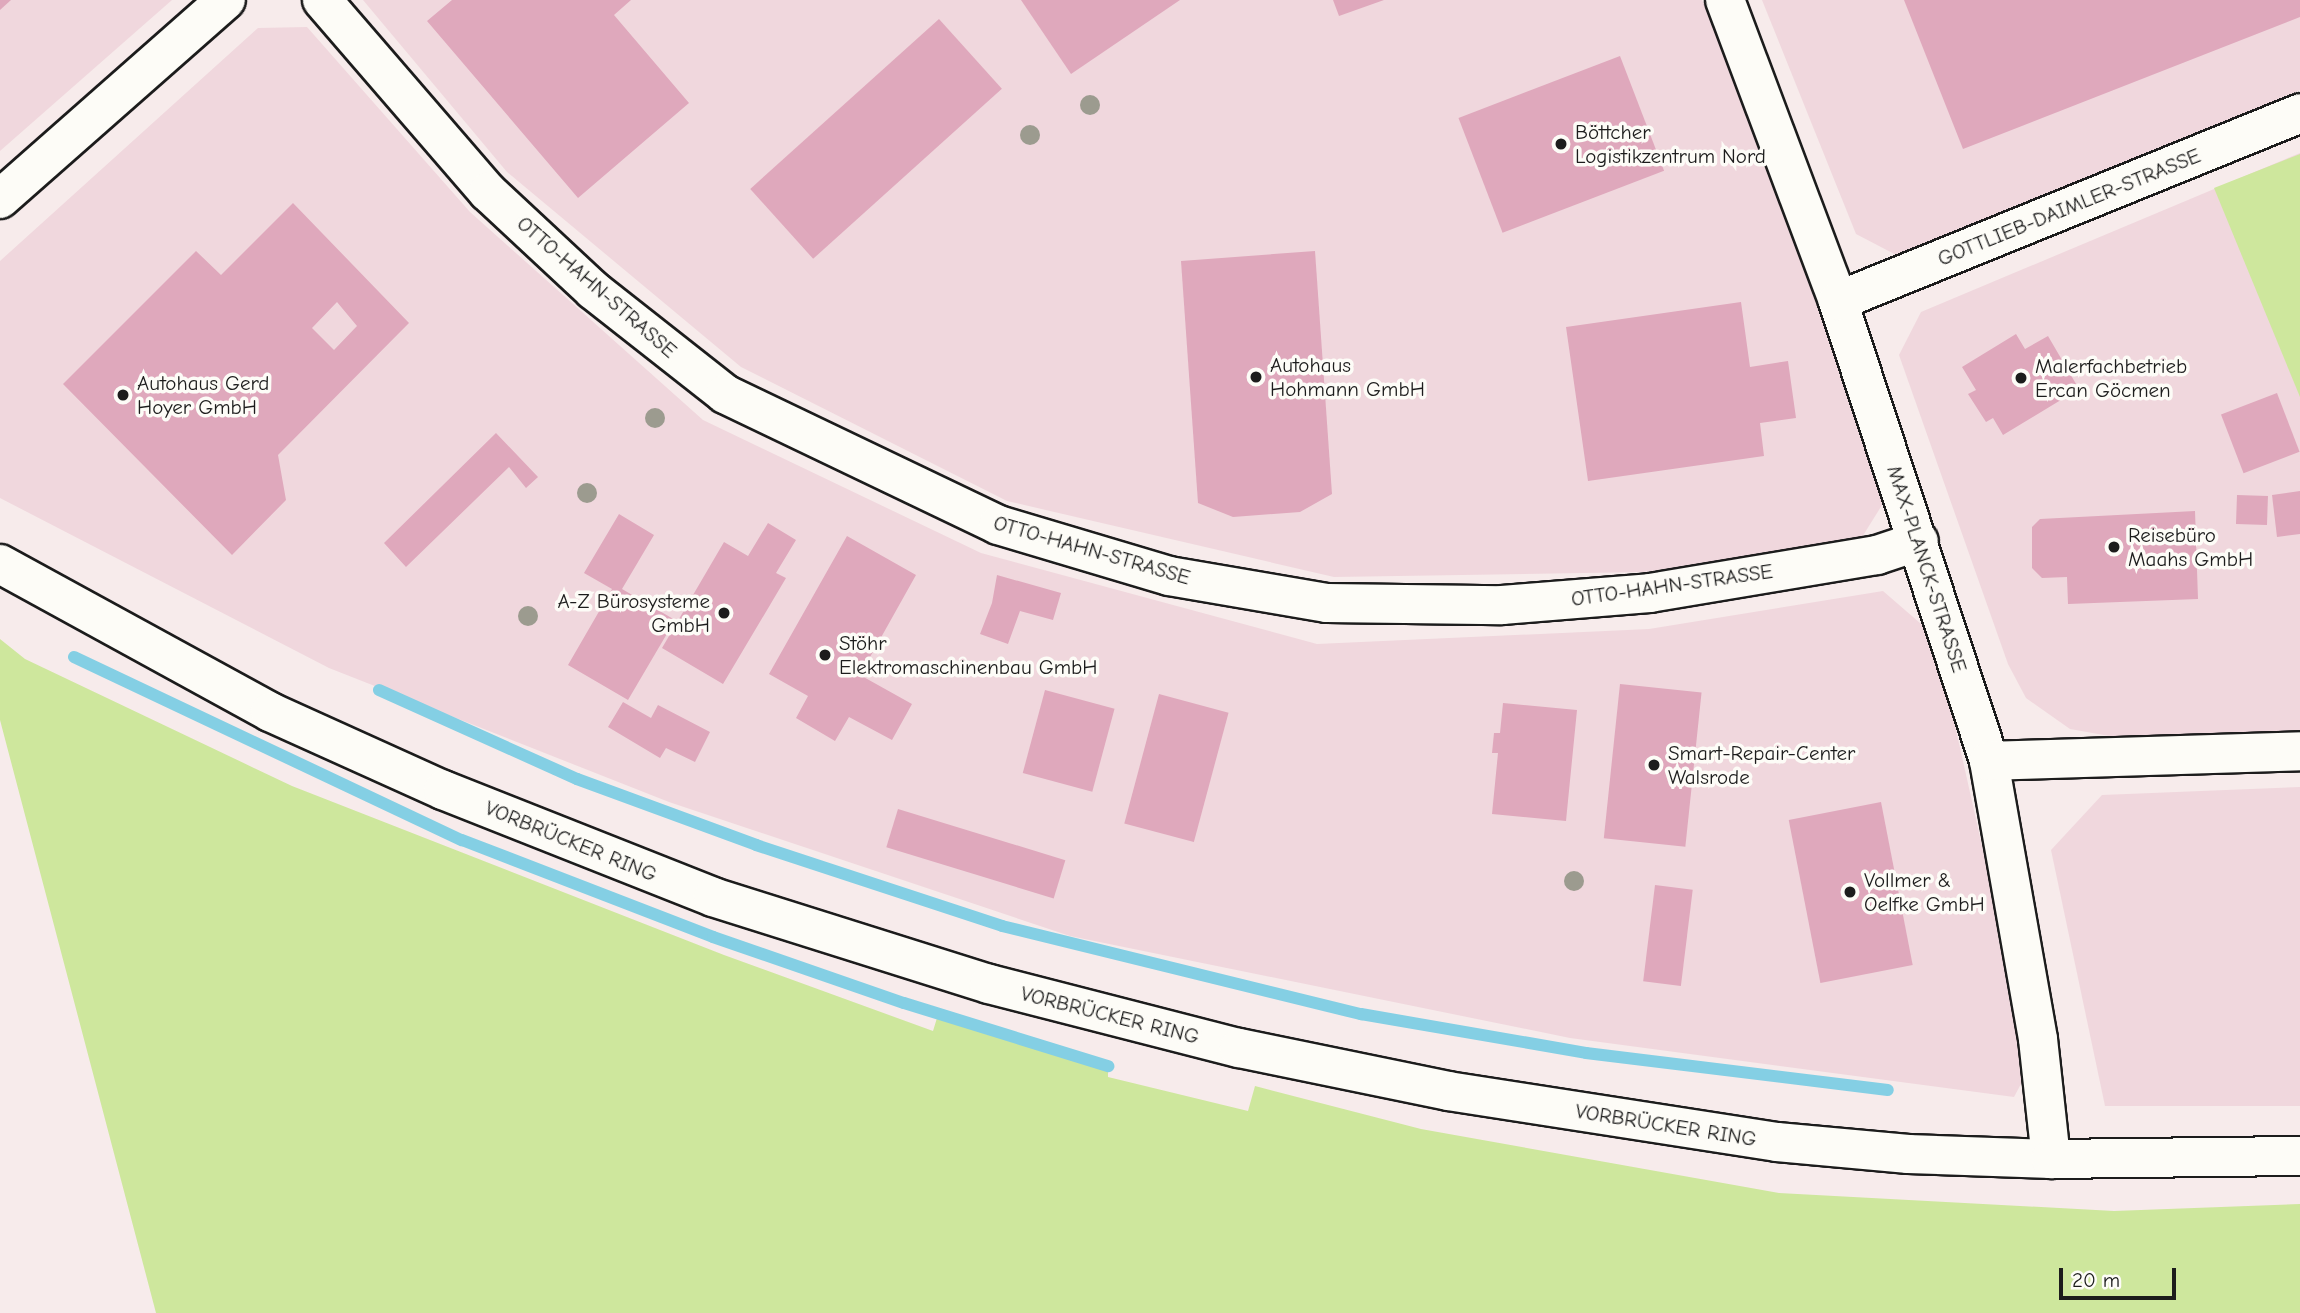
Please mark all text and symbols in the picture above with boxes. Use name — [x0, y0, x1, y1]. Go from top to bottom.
place label: Böttcher Logistikzentrum Nord — [1575, 119, 1766, 169]
marker: Böttcher Logistikzentrum Nord — [1553, 136, 1569, 152]
street label: GOTTLIEB-DAIMLER-STRASSE — [1934, 143, 2204, 271]
street label: OTTO-HAHN-STRASSE — [512, 211, 682, 363]
place label: Autohaus Hohmann GmbH — [1270, 352, 1425, 402]
place label: Malerfachbetrieb Ercan Göcmen — [2035, 353, 2187, 403]
marker: Autohaus Hohmann GmbH — [1248, 369, 1264, 385]
place label: Autohaus Gerd Hoyer GmbH — [137, 370, 269, 420]
marker: Malerfachbetrieb Ercan Göcmen — [2013, 370, 2029, 386]
marker: Autohaus Gerd Hoyer GmbH — [115, 387, 131, 403]
street label: MAX-PLANCK-STRASSE — [1882, 462, 1972, 676]
street label: OTTO-HAHN-STRASSE — [991, 510, 1193, 590]
place label: Reisebüro Maahs GmbH — [2128, 522, 2253, 572]
marker: Reisebüro Maahs GmbH — [2106, 539, 2122, 555]
street label: OTTO-HAHN-STRASSE — [1569, 558, 1775, 612]
place label: A-Z Bürosysteme GmbH — [558, 588, 710, 638]
marker: A-Z Bürosysteme GmbH — [716, 605, 732, 621]
place label: Stöhr Elektromaschinenbau GmbH — [839, 630, 1097, 680]
marker: Stöhr Elektromaschinenbau GmbH — [817, 647, 833, 663]
place label: Smart-Repair-Center Walsrode — [1668, 740, 1855, 790]
marker: Smart-Repair-Center Walsrode — [1646, 757, 1662, 773]
street label: VORBRÜCKER RING — [481, 795, 661, 887]
place label: Vollmer & Oelfke GmbH — [1864, 867, 1985, 917]
marker: Vollmer & Oelfke GmbH — [1842, 884, 1858, 900]
street label: VORBRÜCKER RING — [1018, 981, 1202, 1049]
street label: VORBRÜCKER RING — [1574, 1098, 1758, 1152]
scale bar — [2062, 1254, 2179, 1298]
text: 20 m — [2072, 1268, 2120, 1292]

